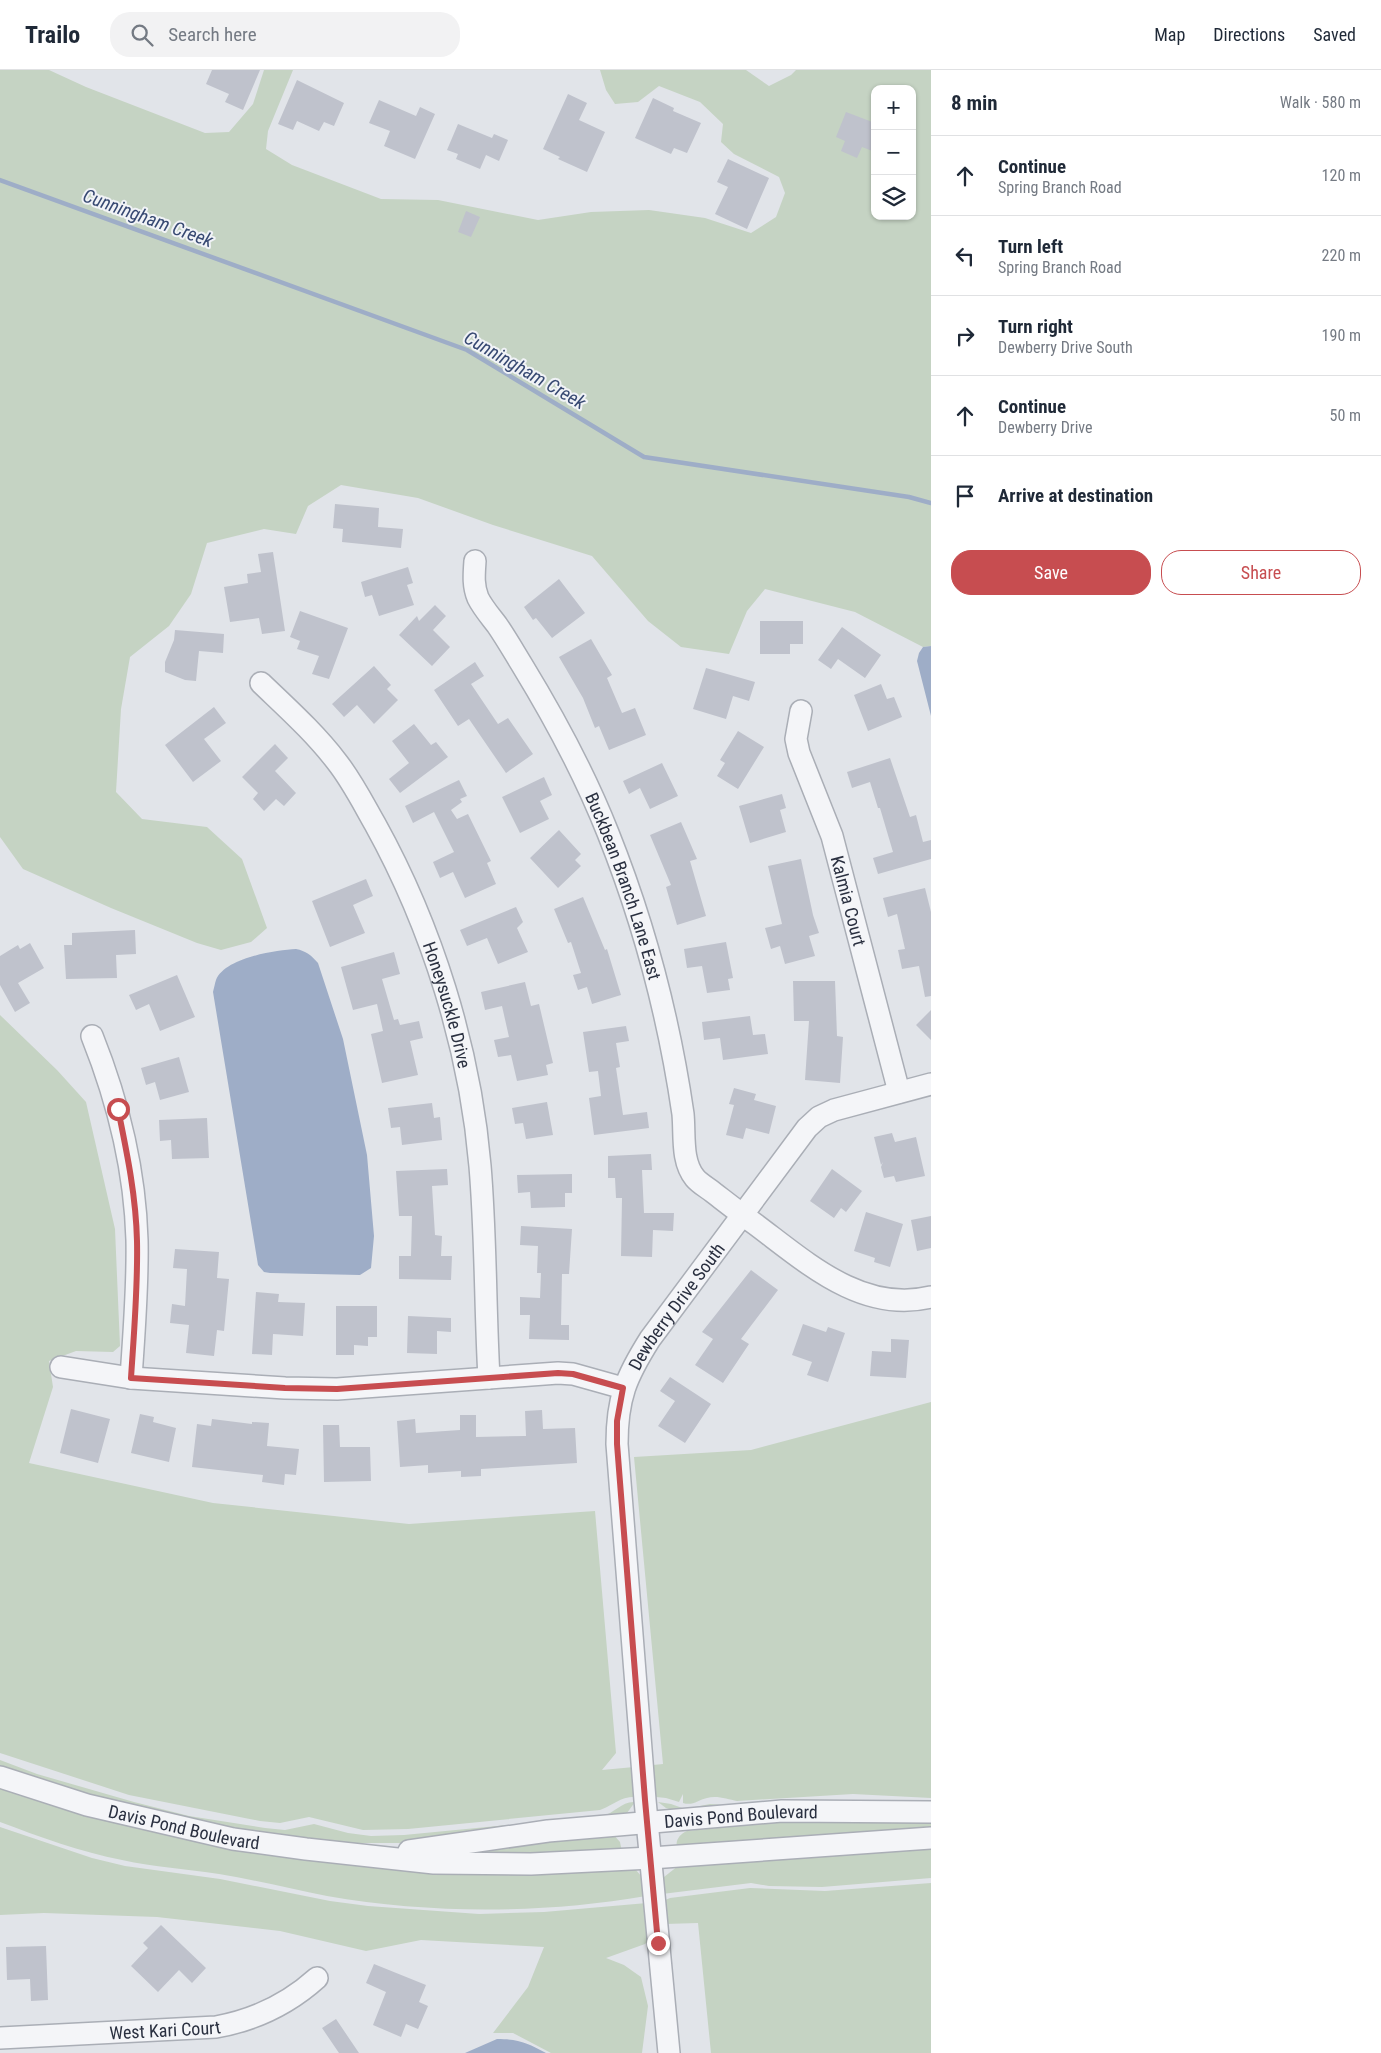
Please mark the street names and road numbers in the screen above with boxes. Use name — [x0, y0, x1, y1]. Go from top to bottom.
street label: Buckbean Branch Lane East — [582, 789, 666, 982]
street label: Kalmia Court — [827, 853, 871, 948]
street label: Honeysuckle Drive — [419, 939, 476, 1070]
street label: Dewberry Drive South — [624, 1238, 729, 1373]
street label: Davis Pond Boulevard — [107, 1800, 261, 1853]
street label: Davis Pond Boulevard — [663, 1800, 818, 1832]
street label: West Kari Court — [109, 2016, 222, 2043]

